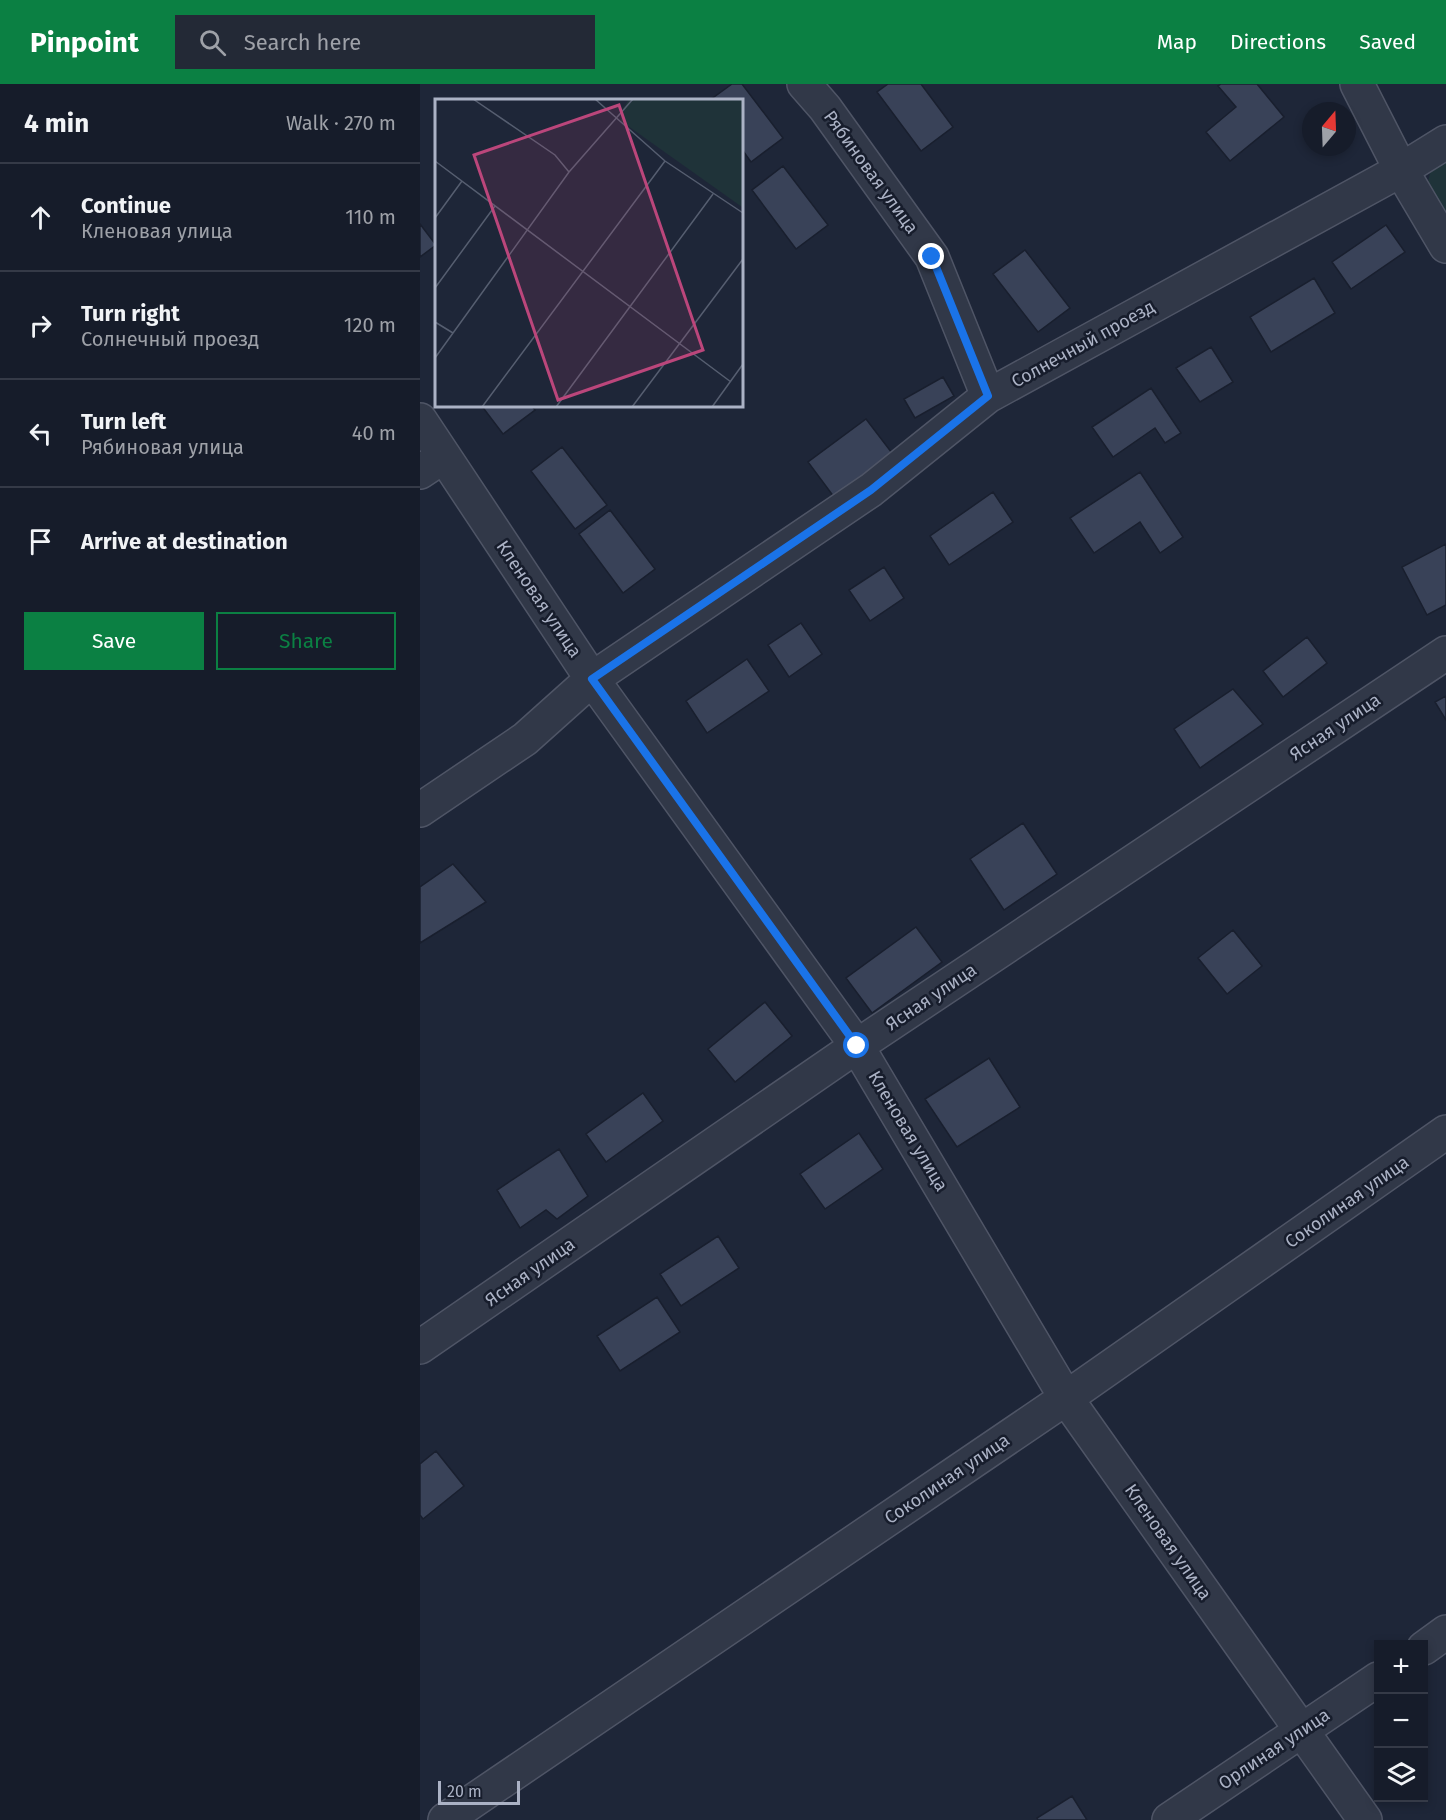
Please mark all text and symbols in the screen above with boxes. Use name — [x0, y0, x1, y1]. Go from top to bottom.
search box — [175, 15, 595, 69]
text: Pinpoint — [30, 26, 139, 59]
icon: search — [196, 26, 229, 59]
text: Search here — [244, 29, 361, 56]
text: Map — [1157, 29, 1197, 55]
text: Directions — [1230, 29, 1326, 55]
text: Saved — [1359, 29, 1416, 55]
inset map — [435, 99, 742, 406]
north arrow — [1302, 102, 1356, 156]
street label: Рябиновая улица — [819, 106, 923, 238]
text: 4 min — [24, 108, 89, 139]
text: Walk · 270 m — [286, 111, 396, 135]
text: Continue — [81, 192, 171, 219]
icon: ahead — [24, 201, 57, 234]
text: 110 m — [345, 205, 396, 229]
text: Кленовая улица — [81, 219, 233, 243]
route end — [918, 243, 944, 269]
street label: Солнечный проезд — [1008, 296, 1158, 392]
text: Turn right — [81, 300, 180, 327]
icon: right — [24, 309, 57, 342]
text: 120 m — [344, 313, 396, 337]
text: Солнечный проезд — [81, 327, 259, 351]
text: Turn left — [81, 408, 166, 435]
icon: left — [24, 417, 57, 450]
text: 40 m — [352, 421, 396, 445]
text: Рябиновая улица — [81, 435, 244, 459]
icon: arrive — [24, 525, 57, 558]
text: Arrive at destination — [81, 528, 288, 555]
street label: Кленовая улица — [492, 536, 586, 662]
button: Save — [24, 612, 204, 670]
button: Share — [216, 612, 396, 670]
street label: Ясная улица — [1285, 689, 1385, 765]
street label: Ясная улица — [881, 959, 981, 1035]
route start — [843, 1032, 869, 1058]
street label: Кленовая улица — [863, 1067, 953, 1195]
street label: Соколиная улица — [1281, 1151, 1413, 1253]
street label: Ясная улица — [481, 1233, 579, 1311]
street label: Соколиная улица — [880, 1429, 1014, 1529]
street label: Кленовая улица — [1120, 1480, 1216, 1604]
map controls — [1374, 1640, 1428, 1802]
button: + — [1374, 1640, 1428, 1694]
button: − — [1374, 1694, 1428, 1748]
street label: Орлиная улица — [1214, 1704, 1334, 1794]
button: layers — [1374, 1748, 1428, 1802]
scale bar — [438, 1778, 520, 1806]
text: 20 m — [447, 1782, 482, 1801]

